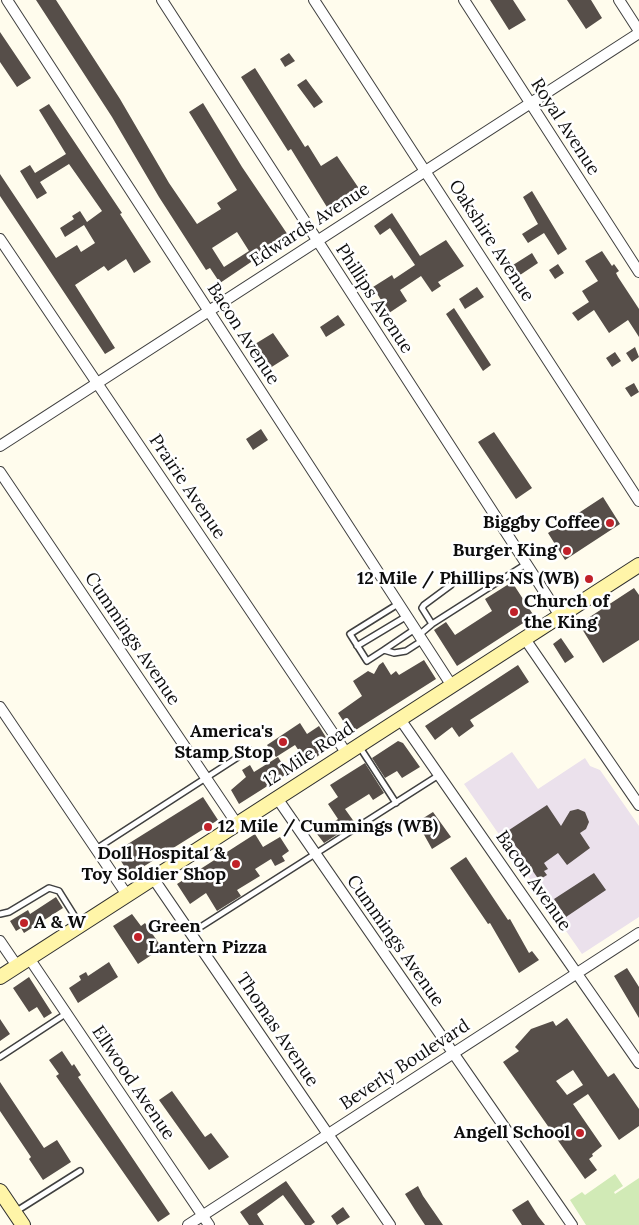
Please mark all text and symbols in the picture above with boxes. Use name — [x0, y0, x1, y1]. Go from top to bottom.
street label: Royal Avenue — [526, 75, 604, 179]
street label: Oakshire Avenue — [444, 176, 538, 306]
street label: Edwards Avenue — [246, 178, 374, 272]
street label: Phillips Avenue — [331, 240, 417, 358]
street label: Bacon Avenue — [202, 279, 284, 389]
street label: Prairie Avenue — [144, 431, 230, 543]
place label: Biggby Coffee — [483, 512, 600, 534]
marker: Biggby Coffee — [604, 517, 616, 529]
place label: Burger King — [452, 540, 557, 562]
marker: Burger King — [561, 545, 573, 557]
street label: Cummings Avenue — [80, 568, 184, 710]
place label: 12 Mile / Phillips NS (WB) — [357, 568, 579, 590]
marker: 12 Mile / Phillips NS (WB) — [583, 573, 595, 585]
place label: Church of the King — [524, 591, 609, 634]
marker: Church of the King — [508, 606, 520, 618]
street label: 12 Mile Road — [260, 718, 358, 792]
place label: America's Stamp Stop — [174, 721, 273, 764]
marker: America's Stamp Stop — [277, 736, 289, 748]
place label: 12 Mile / Cummings (WB) — [218, 816, 438, 838]
marker: 12 Mile / Cummings (WB) — [202, 821, 214, 833]
street label: Bacon Avenue — [491, 827, 575, 935]
place label: Doll Hospital & Toy Soldier Shop — [81, 843, 226, 886]
marker: Doll Hospital & Toy Soldier Shop — [230, 858, 242, 870]
street label: Cummings Avenue — [342, 871, 448, 1011]
place label: A & W — [34, 912, 86, 934]
place label: Green Lantern Pizza — [148, 916, 267, 959]
marker: A & W — [18, 917, 30, 929]
marker: Green Lantern Pizza — [132, 931, 144, 943]
street label: Thomas Avenue — [231, 969, 323, 1091]
street label: Beverly Boulevard — [336, 1015, 474, 1115]
street label: Ellwood Avenue — [87, 1022, 179, 1144]
place label: Angell School — [454, 1122, 570, 1144]
marker: Angell School — [574, 1127, 586, 1139]

